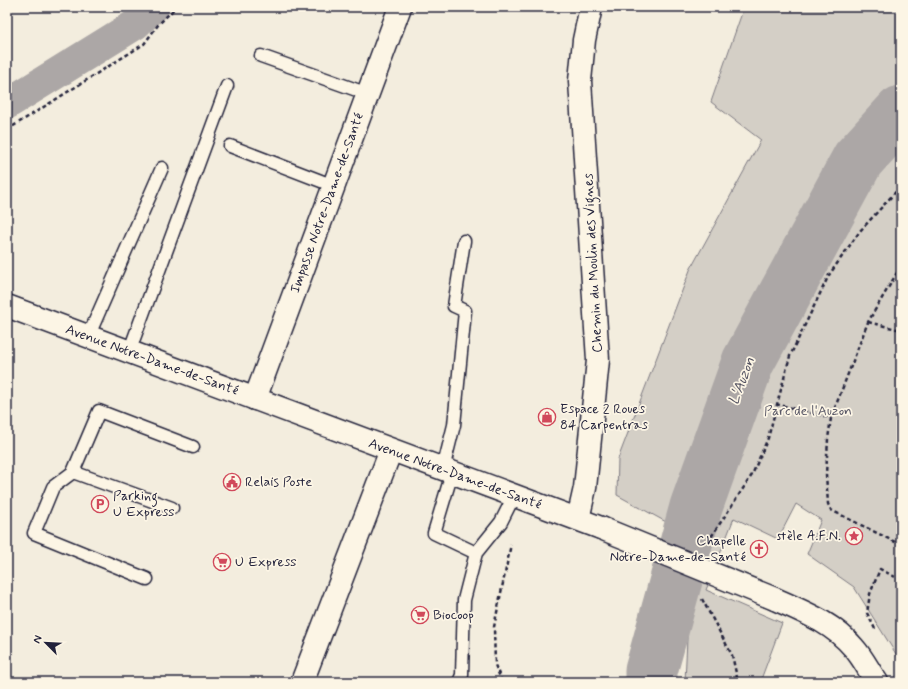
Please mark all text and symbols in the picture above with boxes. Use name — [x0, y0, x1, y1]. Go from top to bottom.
street label: Impasse Notre-Dame-de-Santé — [286, 111, 368, 295]
street label: Chemin du Moulin des Vignes — [579, 173, 609, 353]
street label: Avenue Notre-Dame-de-Santé — [63, 320, 241, 400]
water label: L'Auzon — [724, 354, 760, 408]
place label: Espace 2 Roues 84 Carpentras — [560, 400, 648, 434]
park label: Parc de l'Auzon — [764, 402, 852, 420]
shop icon: Espace 2 Roues 84 Carpentras — [537, 407, 557, 427]
street label: Avenue Notre-Dame-de-Santé — [366, 434, 544, 514]
public building icon: Relais Poste — [222, 472, 242, 492]
place label: Relais Poste — [245, 473, 312, 491]
place label: Parking U Express — [113, 487, 175, 521]
parking icon: Parking U Express — [90, 494, 110, 514]
place icon: stèle A.F.N. — [844, 526, 864, 546]
place label: stèle A.F.N. — [777, 527, 841, 545]
place label: Chapelle Notre-Dame-de-Santé — [610, 532, 746, 566]
church icon: Chapelle Notre-Dame-de-Santé — [749, 539, 769, 559]
supermarket icon: U Express — [212, 552, 232, 572]
place label: U Express — [235, 553, 297, 571]
supermarket icon: Biocoop — [410, 605, 430, 625]
place label: Biocoop — [433, 606, 474, 624]
north arrow — [26, 623, 66, 663]
text: N — [30, 633, 46, 646]

